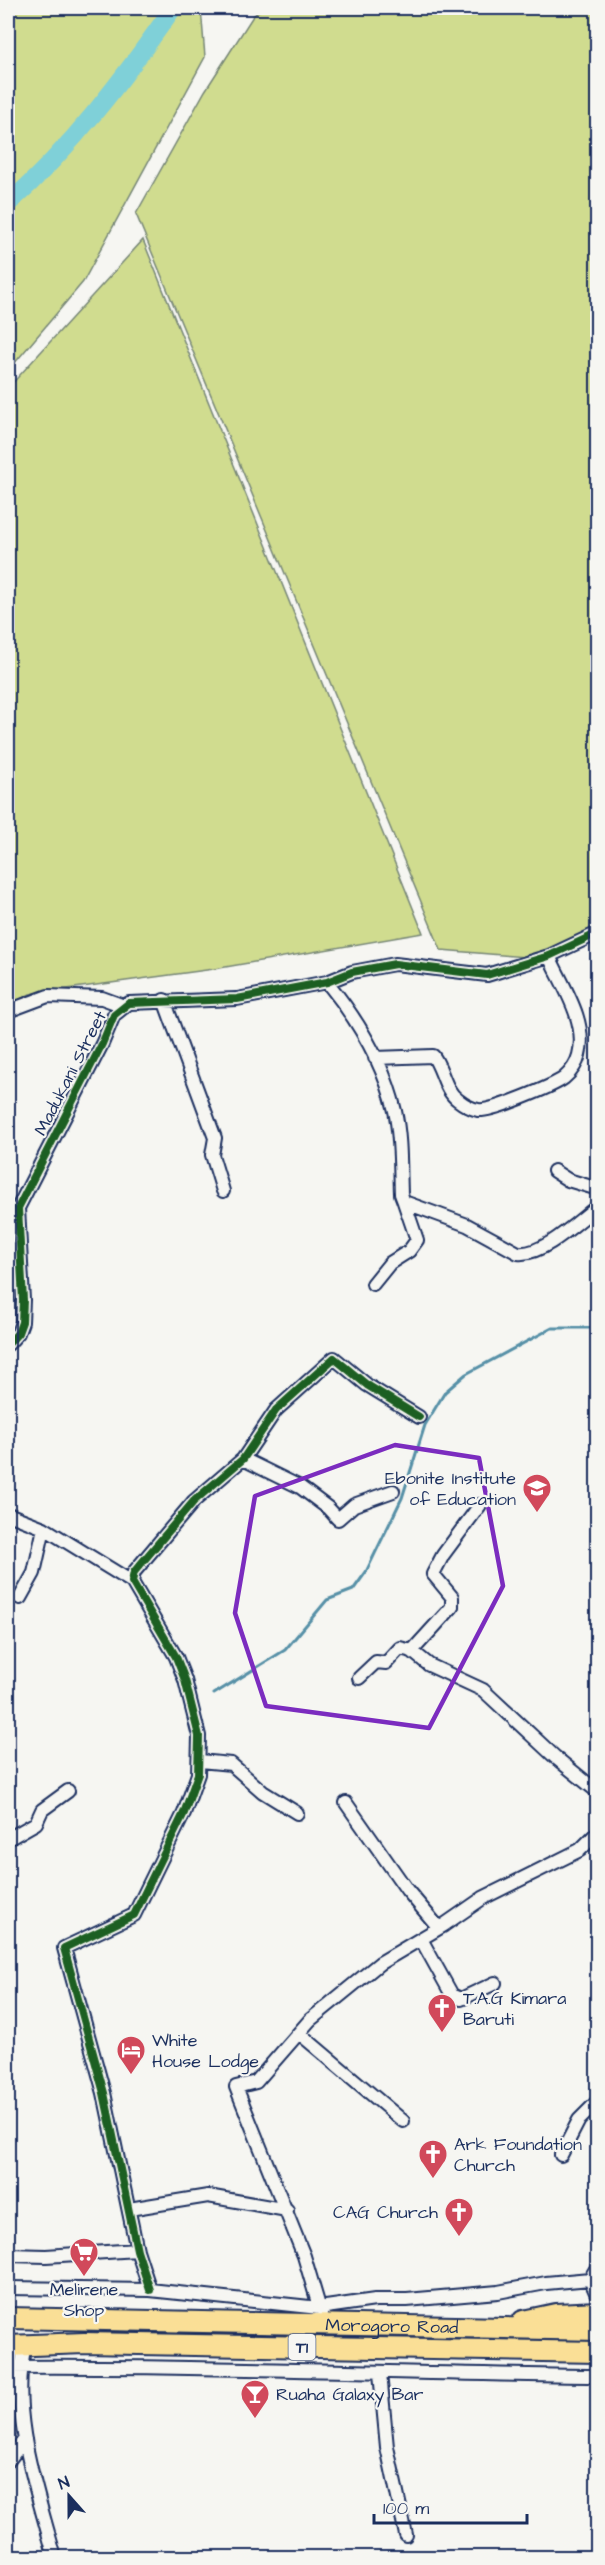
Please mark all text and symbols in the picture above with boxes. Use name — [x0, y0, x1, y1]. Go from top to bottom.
street label: Madukani Street — [28, 1006, 113, 1140]
place label: Ebonite Institute of Education — [385, 1466, 516, 1512]
school or university icon: Ebonite Institute of Education — [521, 1472, 553, 1514]
place label: T.A.G Kimara Baruti — [463, 1986, 566, 2032]
church icon: T.A.G Kimara Baruti — [426, 1992, 458, 2034]
place label: White House Lodge — [152, 2028, 259, 2075]
hotel icon: White House Lodge — [115, 2034, 147, 2076]
place label: Ark Foundation Church — [454, 2132, 582, 2178]
church icon: Ark Foundation Church — [417, 2138, 449, 2180]
church icon: CAG Church — [443, 2196, 475, 2238]
place label: CAG Church — [333, 2200, 438, 2225]
supermarket icon: Melirene Shop — [68, 2236, 100, 2278]
place label: Melirene Shop — [50, 2277, 119, 2323]
street label: Morogoro Road — [325, 2312, 459, 2340]
road number: T1 — [288, 2334, 316, 2360]
bar icon: Ruaha Galaxy Bar — [239, 2378, 271, 2420]
place label: Ruaha Galaxy Bar — [276, 2382, 424, 2408]
north arrow — [39, 2466, 99, 2526]
text: N — [55, 2471, 73, 2495]
scale bar — [374, 2487, 527, 2525]
text: 100 m — [383, 2496, 429, 2521]

